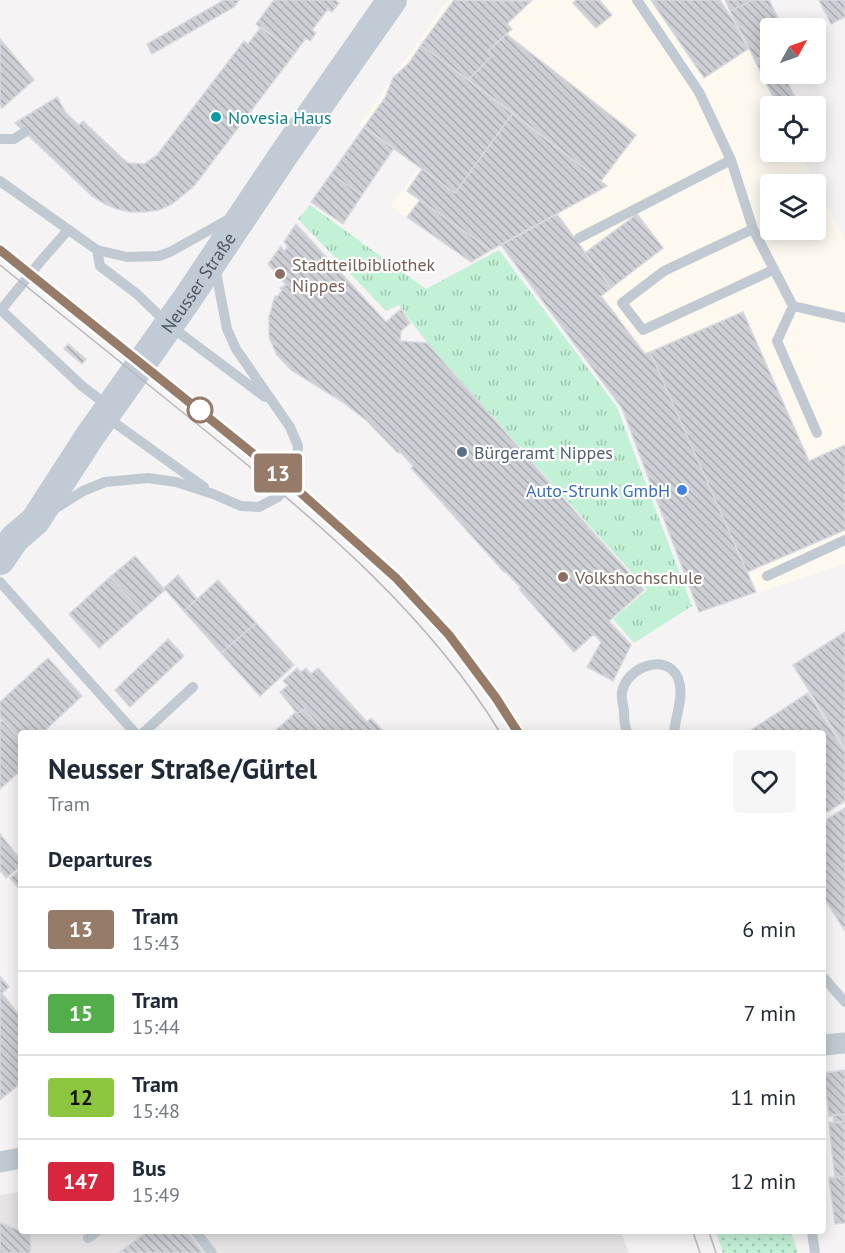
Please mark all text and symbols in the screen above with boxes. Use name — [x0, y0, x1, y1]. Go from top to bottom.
north arrow — [760, 18, 826, 84]
map controls — [760, 18, 826, 240]
button: locate — [760, 96, 826, 162]
place label: Novesia Haus — [228, 106, 332, 129]
marker: Novesia Haus — [209, 110, 223, 124]
button: layers — [760, 174, 826, 240]
street label: Neusser Straße — [156, 227, 240, 337]
place label: Stadtteilbibliothek Nippes — [292, 253, 436, 297]
marker: Stadtteilbibliothek Nippes — [273, 267, 287, 281]
unlabelled marker — [187, 397, 213, 423]
place label: Bürgeramt Nippes — [474, 441, 613, 464]
marker: Bürgeramt Nippes — [455, 445, 469, 459]
line badge: 13 — [251, 454, 305, 492]
text: 13 — [266, 460, 290, 487]
place label: Auto-Strunk GmbH — [526, 479, 670, 502]
marker: Auto-Strunk GmbH — [675, 483, 689, 497]
place label: Volkshochschule — [574, 566, 702, 589]
marker: Volkshochschule — [556, 570, 570, 584]
text: Neusser Straße/Gürtel — [48, 750, 317, 787]
button: heart — [733, 750, 796, 813]
text: Tram — [48, 791, 90, 817]
text: Departures — [48, 845, 152, 873]
text: Tram — [132, 902, 179, 930]
text: 6 min — [742, 915, 796, 943]
text: 13 — [69, 916, 93, 943]
text: 15:43 — [132, 930, 180, 956]
text: Tram — [132, 986, 179, 1014]
text: 7 min — [744, 999, 796, 1027]
text: 15 — [69, 1000, 93, 1027]
text: 15:44 — [132, 1014, 180, 1040]
text: Tram — [132, 1070, 179, 1098]
text: 11 min — [730, 1083, 796, 1111]
text: 12 — [69, 1084, 93, 1111]
text: 15:48 — [132, 1098, 180, 1124]
text: Bus — [132, 1154, 166, 1182]
text: 12 min — [730, 1167, 796, 1195]
text: 147 — [63, 1168, 99, 1195]
text: 15:49 — [132, 1182, 180, 1208]

